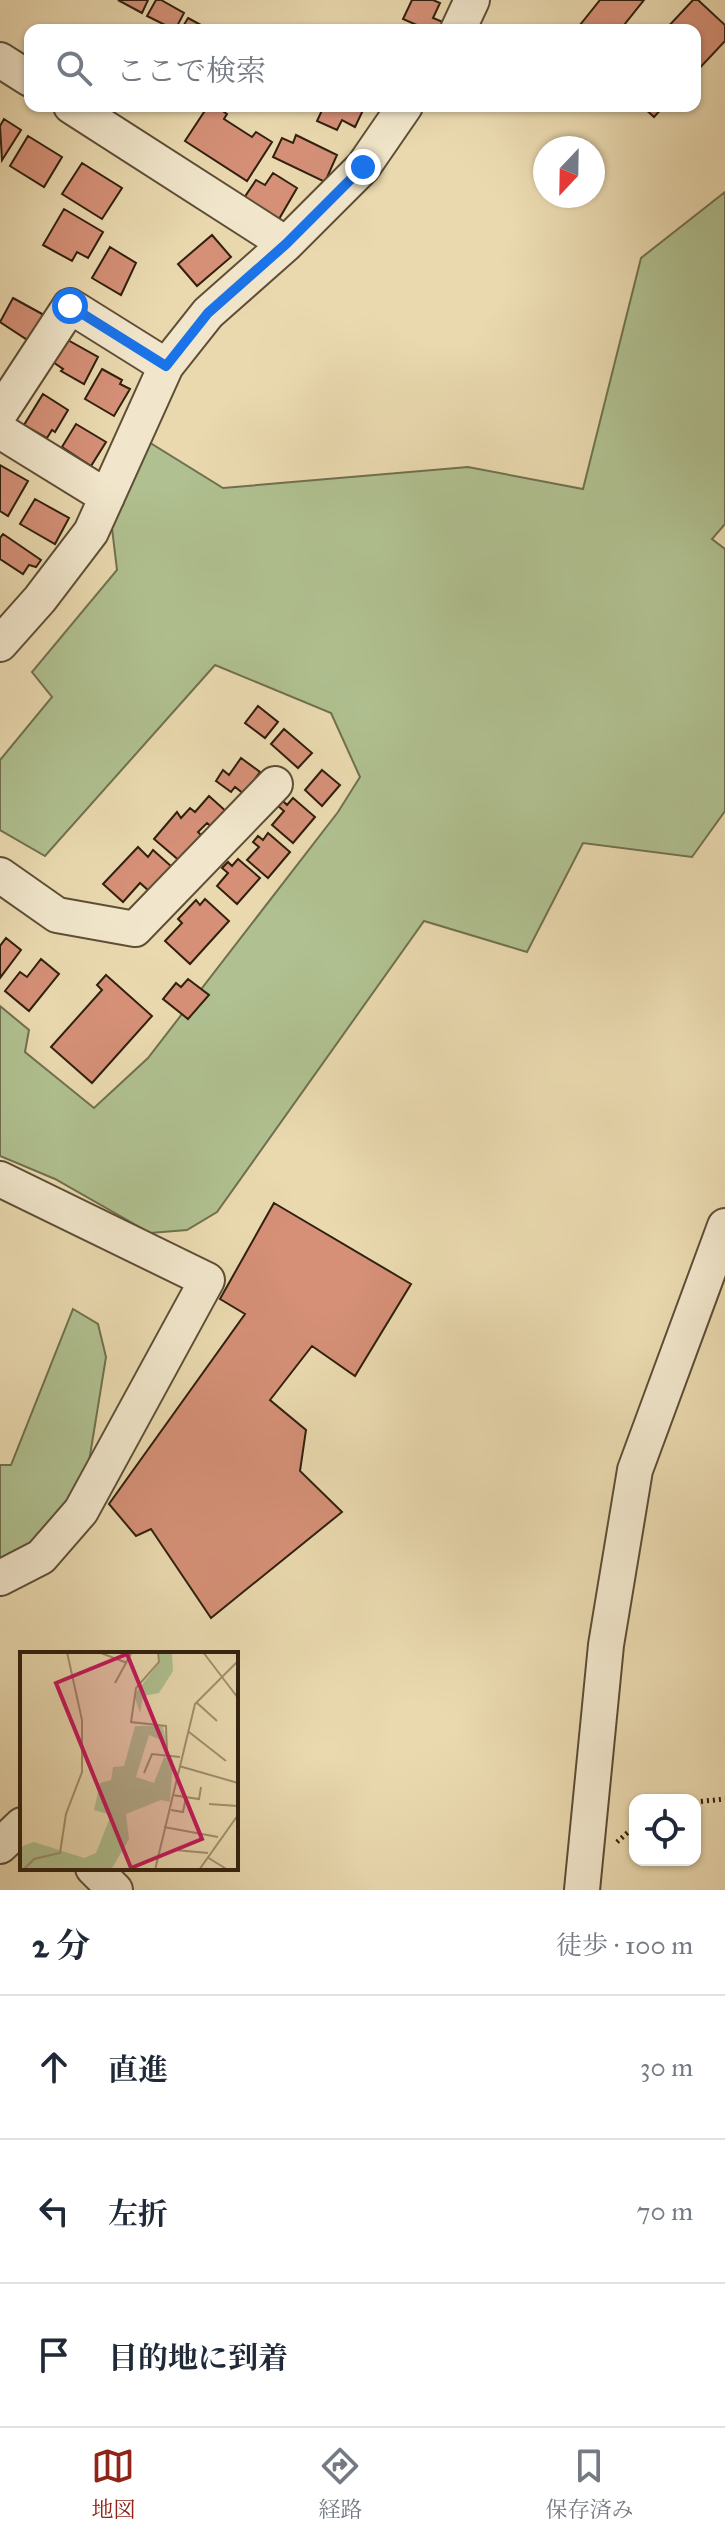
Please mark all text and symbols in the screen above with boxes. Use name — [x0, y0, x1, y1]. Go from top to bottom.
search box — [24, 24, 701, 112]
icon: search — [52, 46, 96, 90]
text: ここで検索 — [116, 53, 266, 89]
north arrow — [533, 136, 605, 208]
route end — [345, 149, 381, 185]
route start — [52, 288, 88, 324]
inset map — [20, 1652, 238, 1870]
map controls — [629, 1794, 701, 1866]
button: locate — [629, 1794, 701, 1866]
text: 2 分 — [32, 1925, 90, 1966]
text: 徒歩 · 100 m — [556, 1929, 693, 1961]
icon: ahead — [32, 2045, 76, 2089]
text: 30 m — [640, 2051, 693, 2083]
text: 直進 — [108, 2052, 168, 2088]
icon: left — [32, 2189, 76, 2233]
text: 70 m — [637, 2195, 693, 2227]
text: 左折 — [108, 2196, 168, 2232]
icon: arrive — [32, 2333, 76, 2377]
text: 目的地に到着 — [108, 2340, 288, 2376]
tab: 地図 — [91, 2444, 136, 2523]
tab: 経路 — [318, 2444, 363, 2523]
tab: 保存済み — [545, 2444, 634, 2523]

